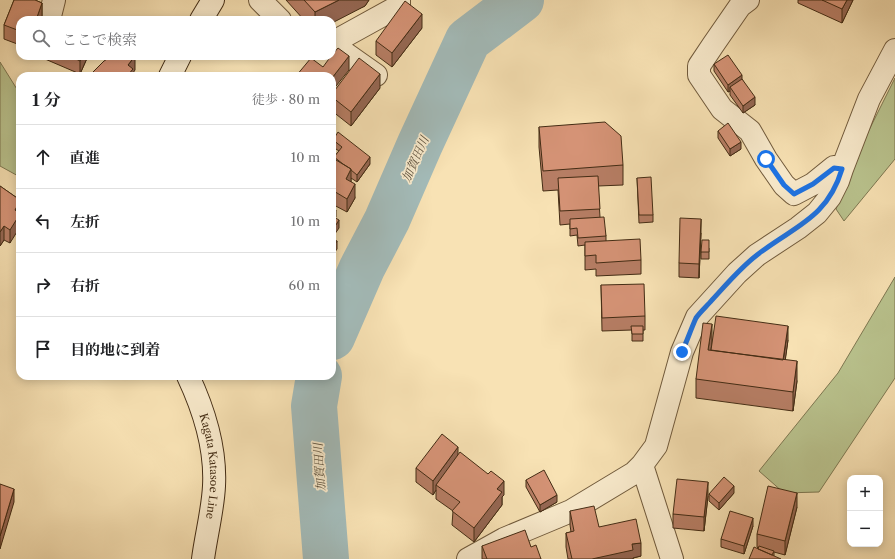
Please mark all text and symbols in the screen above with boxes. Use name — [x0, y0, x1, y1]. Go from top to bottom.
search box — [16, 16, 336, 60]
icon: search — [30, 27, 52, 49]
text: ここで検索 — [62, 30, 137, 49]
text: 1 分 — [32, 90, 61, 110]
text: 徒歩 · 80 m — [252, 91, 320, 107]
water label: 加賀田川 — [398, 132, 432, 184]
icon: ahead — [32, 146, 54, 168]
text: 直進 — [70, 148, 100, 167]
text: 10 m — [291, 149, 320, 165]
route start — [757, 150, 775, 168]
icon: left — [32, 210, 54, 232]
text: 左折 — [70, 212, 100, 231]
text: 10 m — [291, 213, 320, 229]
icon: right — [32, 274, 54, 296]
text: 右折 — [70, 276, 100, 295]
text: 60 m — [289, 277, 320, 293]
icon: arrive — [32, 338, 54, 360]
text: 目的地に到着 — [70, 340, 160, 359]
route end — [673, 343, 691, 361]
street label: Kagata Katasoe Line — [196, 412, 221, 520]
water label: 加賀田川 — [310, 441, 328, 491]
map controls — [847, 475, 883, 547]
button: + — [847, 475, 883, 511]
button: − — [847, 511, 883, 547]

